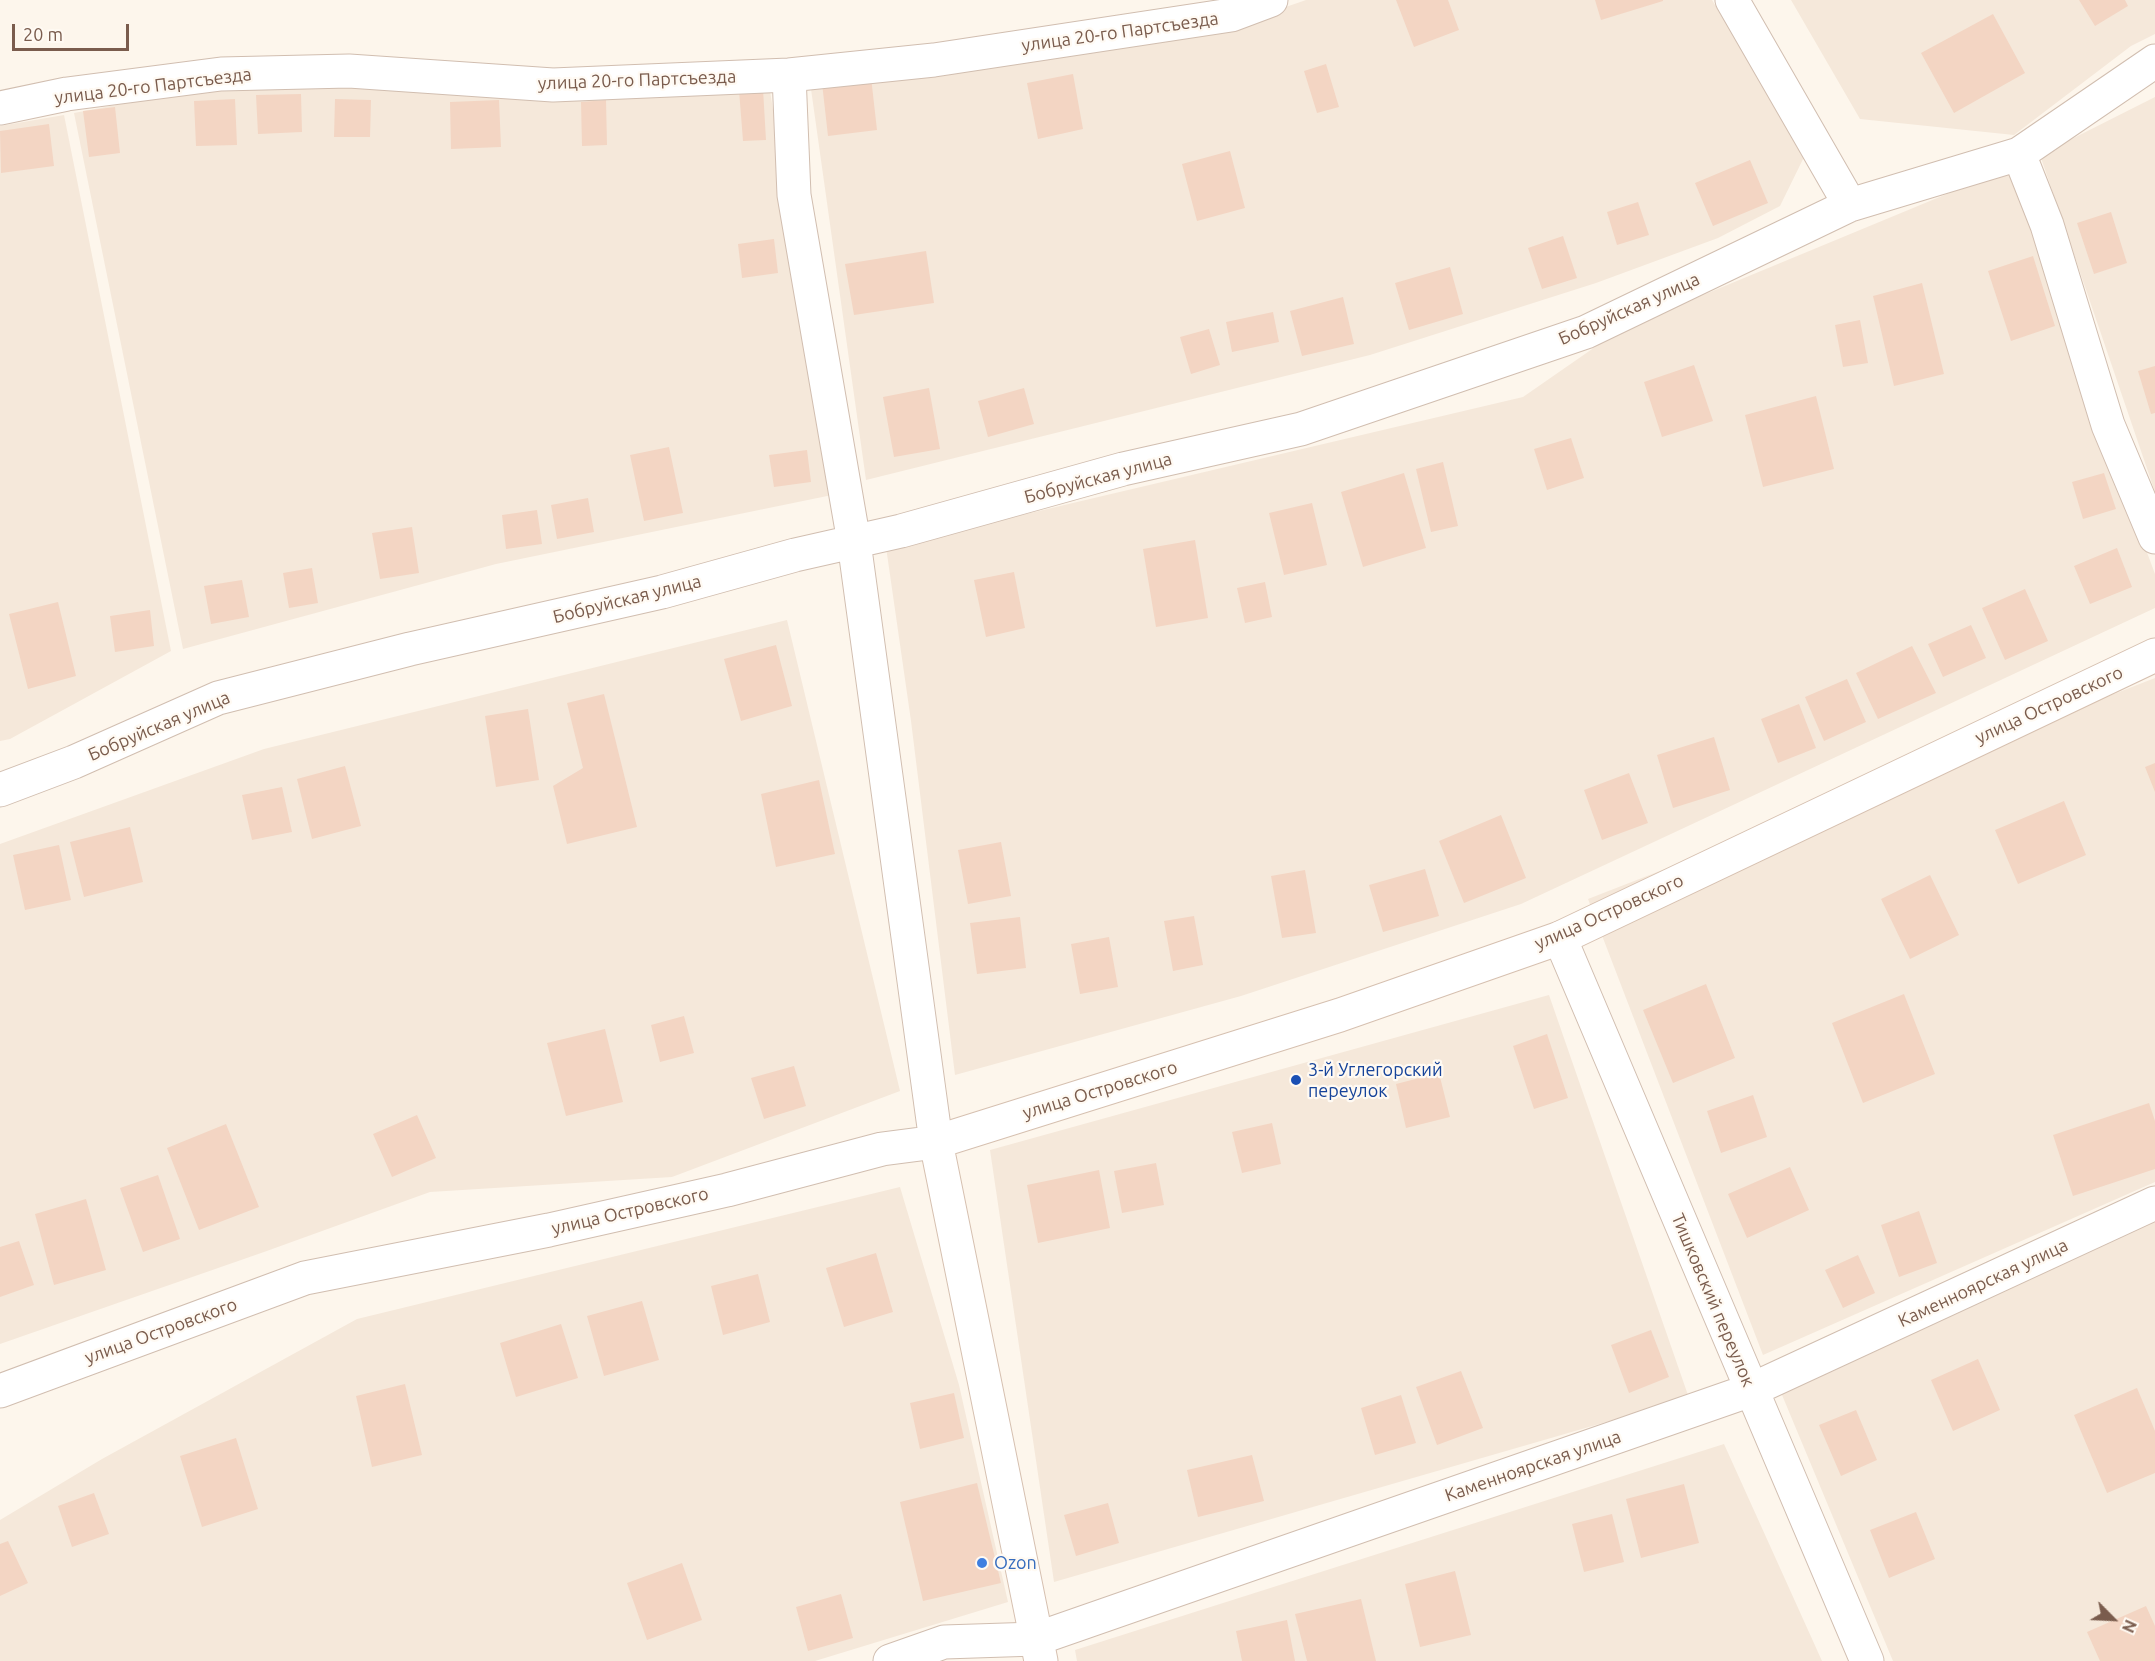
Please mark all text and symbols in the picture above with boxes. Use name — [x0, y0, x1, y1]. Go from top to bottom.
street label: улица 20-го Партсъезда — [1020, 7, 1220, 57]
scale bar — [15, 12, 132, 50]
text: 20 m — [23, 24, 63, 44]
street label: улица 20-го Партсъезда — [53, 63, 253, 109]
street label: улица 20-го Партсъезда — [537, 66, 737, 94]
street label: Бобруйская улица — [1555, 268, 1703, 350]
street label: Бобруйская улица — [1022, 448, 1174, 508]
street label: Бобруйская улица — [551, 570, 703, 628]
street label: улица Островского — [1972, 661, 2126, 749]
street label: Бобруйская улица — [85, 686, 233, 766]
street label: улица Островского — [1531, 869, 1687, 955]
street label: улица Островского — [1020, 1056, 1180, 1124]
place label: 3-й Углегорский переулок — [1308, 1059, 1443, 1102]
marker: 3-й Углегорский переулок — [1289, 1073, 1303, 1087]
street label: улица Островского — [549, 1182, 711, 1240]
street label: Тишковский переулок — [1667, 1210, 1759, 1390]
street label: Каменноярская улица — [1895, 1234, 2071, 1332]
street label: улица Островского — [82, 1293, 240, 1369]
street label: Каменноярская улица — [1442, 1426, 1624, 1506]
place label: Ozon — [994, 1552, 1037, 1574]
marker: Ozon — [975, 1556, 989, 1570]
north arrow — [2083, 1589, 2143, 1649]
text: N — [2119, 1617, 2140, 1635]

